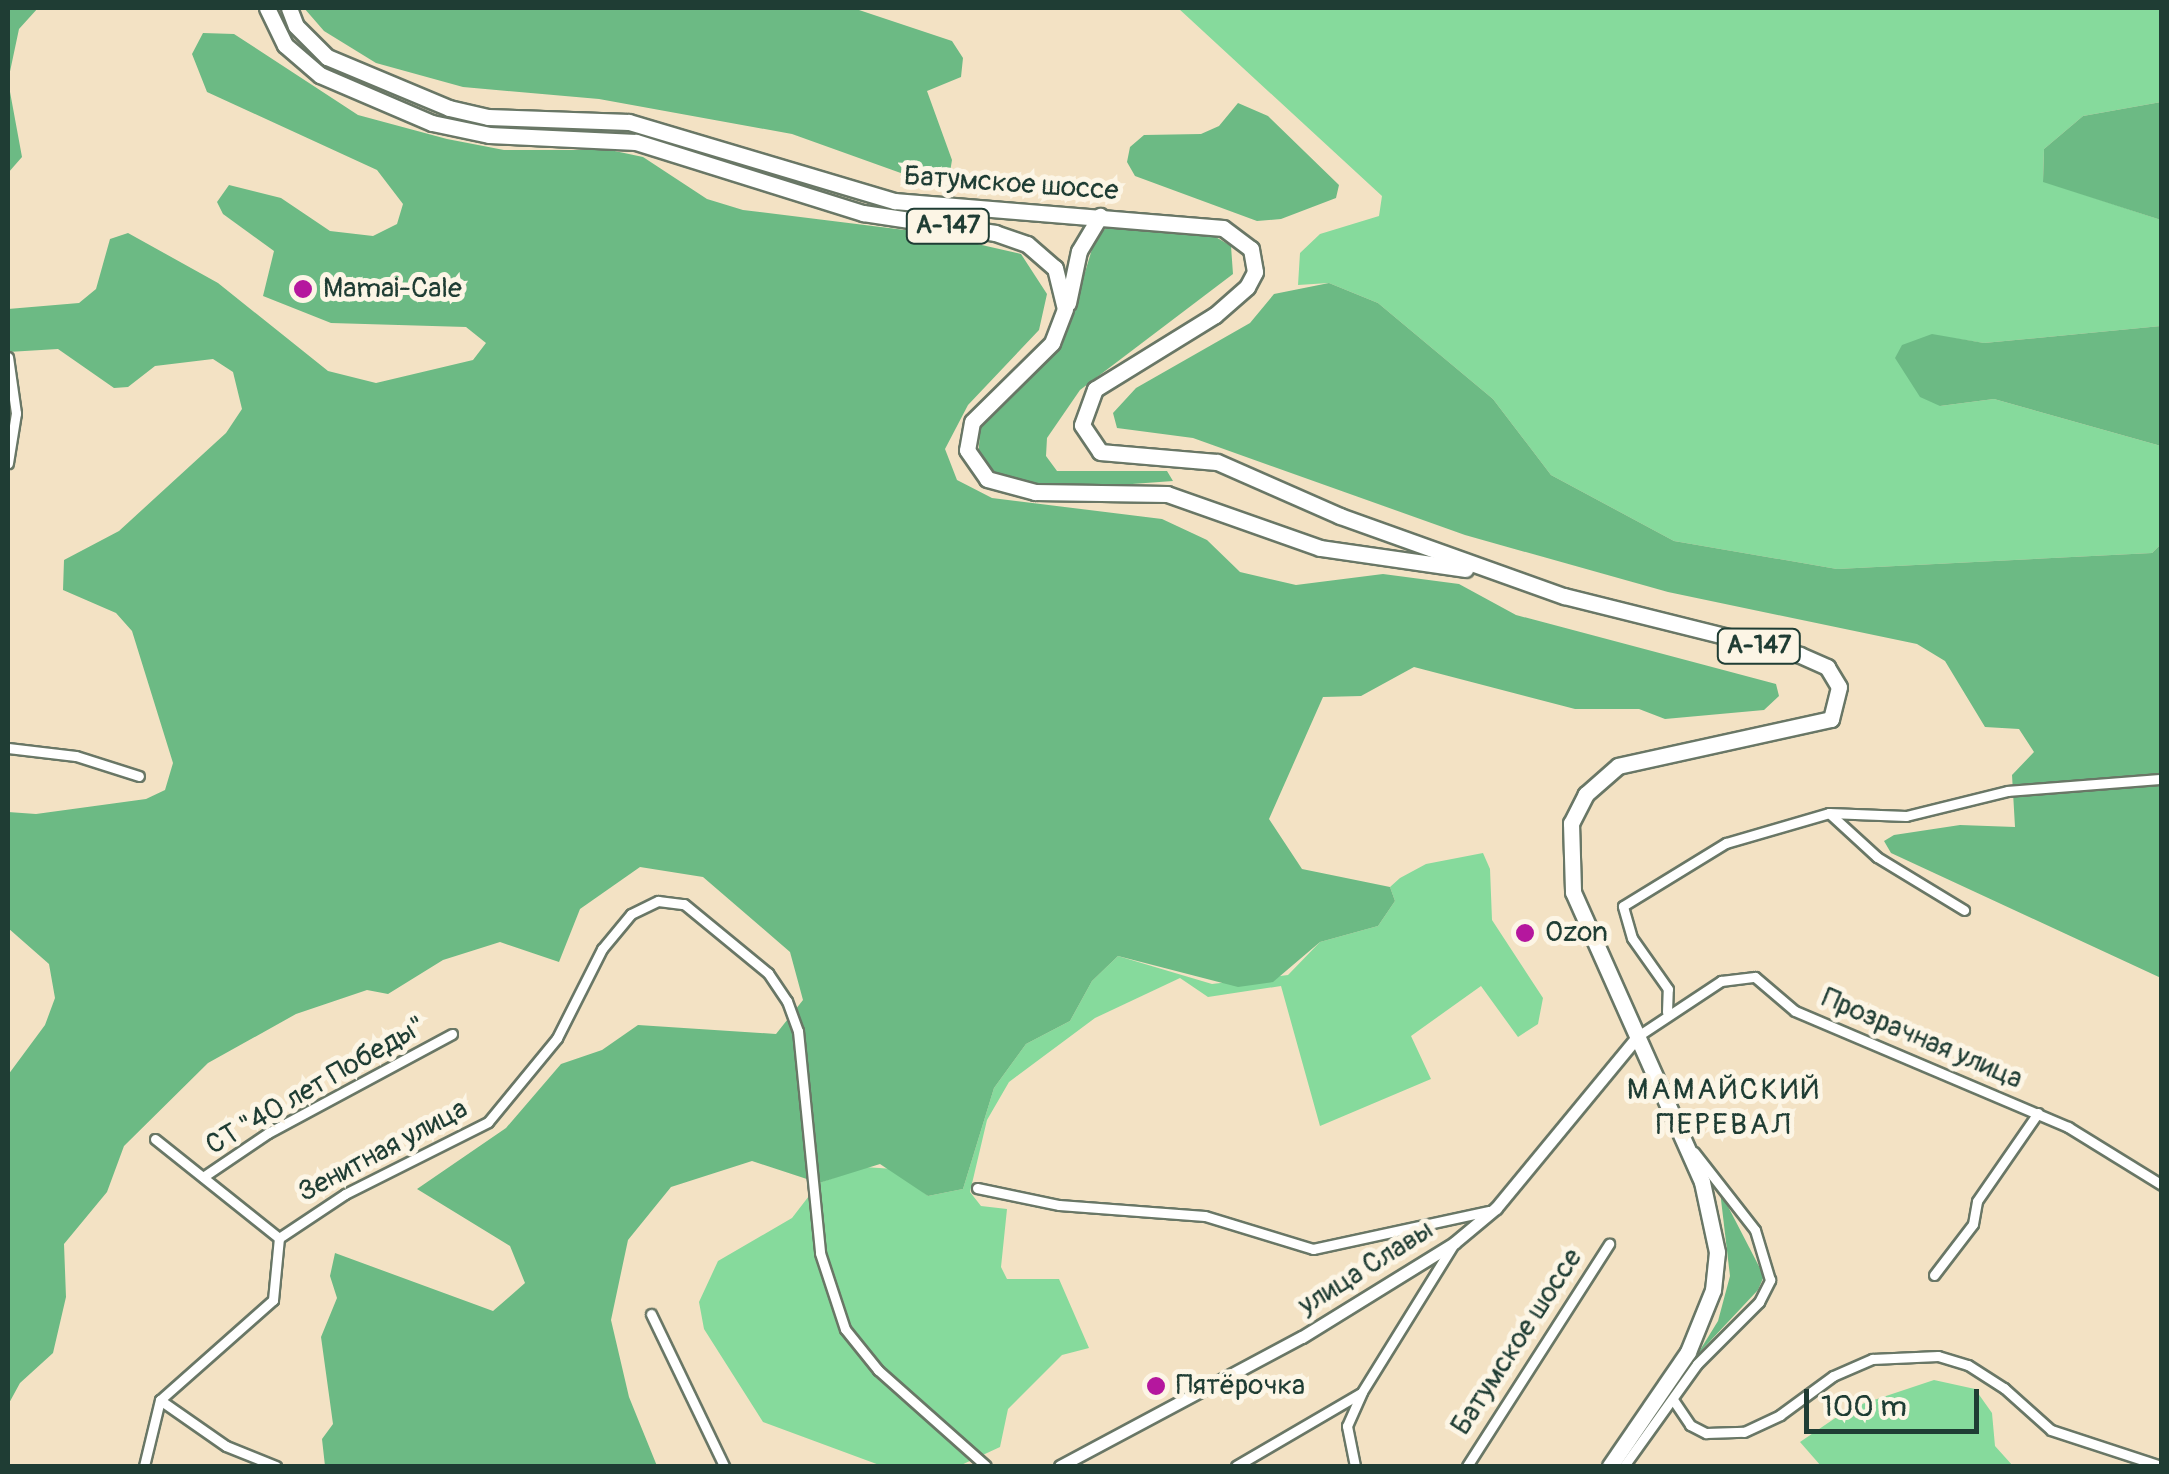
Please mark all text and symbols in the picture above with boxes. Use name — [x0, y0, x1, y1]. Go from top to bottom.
street label: Батумское шоссе — [903, 160, 1119, 208]
road number: А-147 — [906, 206, 990, 246]
place label: Mamai-Cale — [323, 272, 462, 306]
marker: Mamai-Cale — [292, 278, 314, 300]
road number: А-147 — [1716, 626, 1802, 666]
place label: Ozon — [1545, 916, 1608, 950]
marker: Ozon — [1514, 922, 1536, 944]
street label: Прозрачная улица — [1817, 982, 2027, 1096]
street label: СТ "40 лет Победы" — [200, 1009, 432, 1163]
district label: МАМАЙСКИЙ ПЕРЕВАЛ — [1627, 1072, 1821, 1142]
street label: Зенитная улица — [293, 1092, 473, 1210]
street label: улица Славы — [1292, 1213, 1440, 1323]
street label: Батумское шоссе — [1444, 1243, 1590, 1441]
place label: Пятёрочка — [1176, 1369, 1305, 1403]
scale bar — [1809, 1369, 1984, 1431]
marker: Пятёрочка — [1145, 1375, 1167, 1397]
text: 100 m — [1821, 1388, 1907, 1425]

